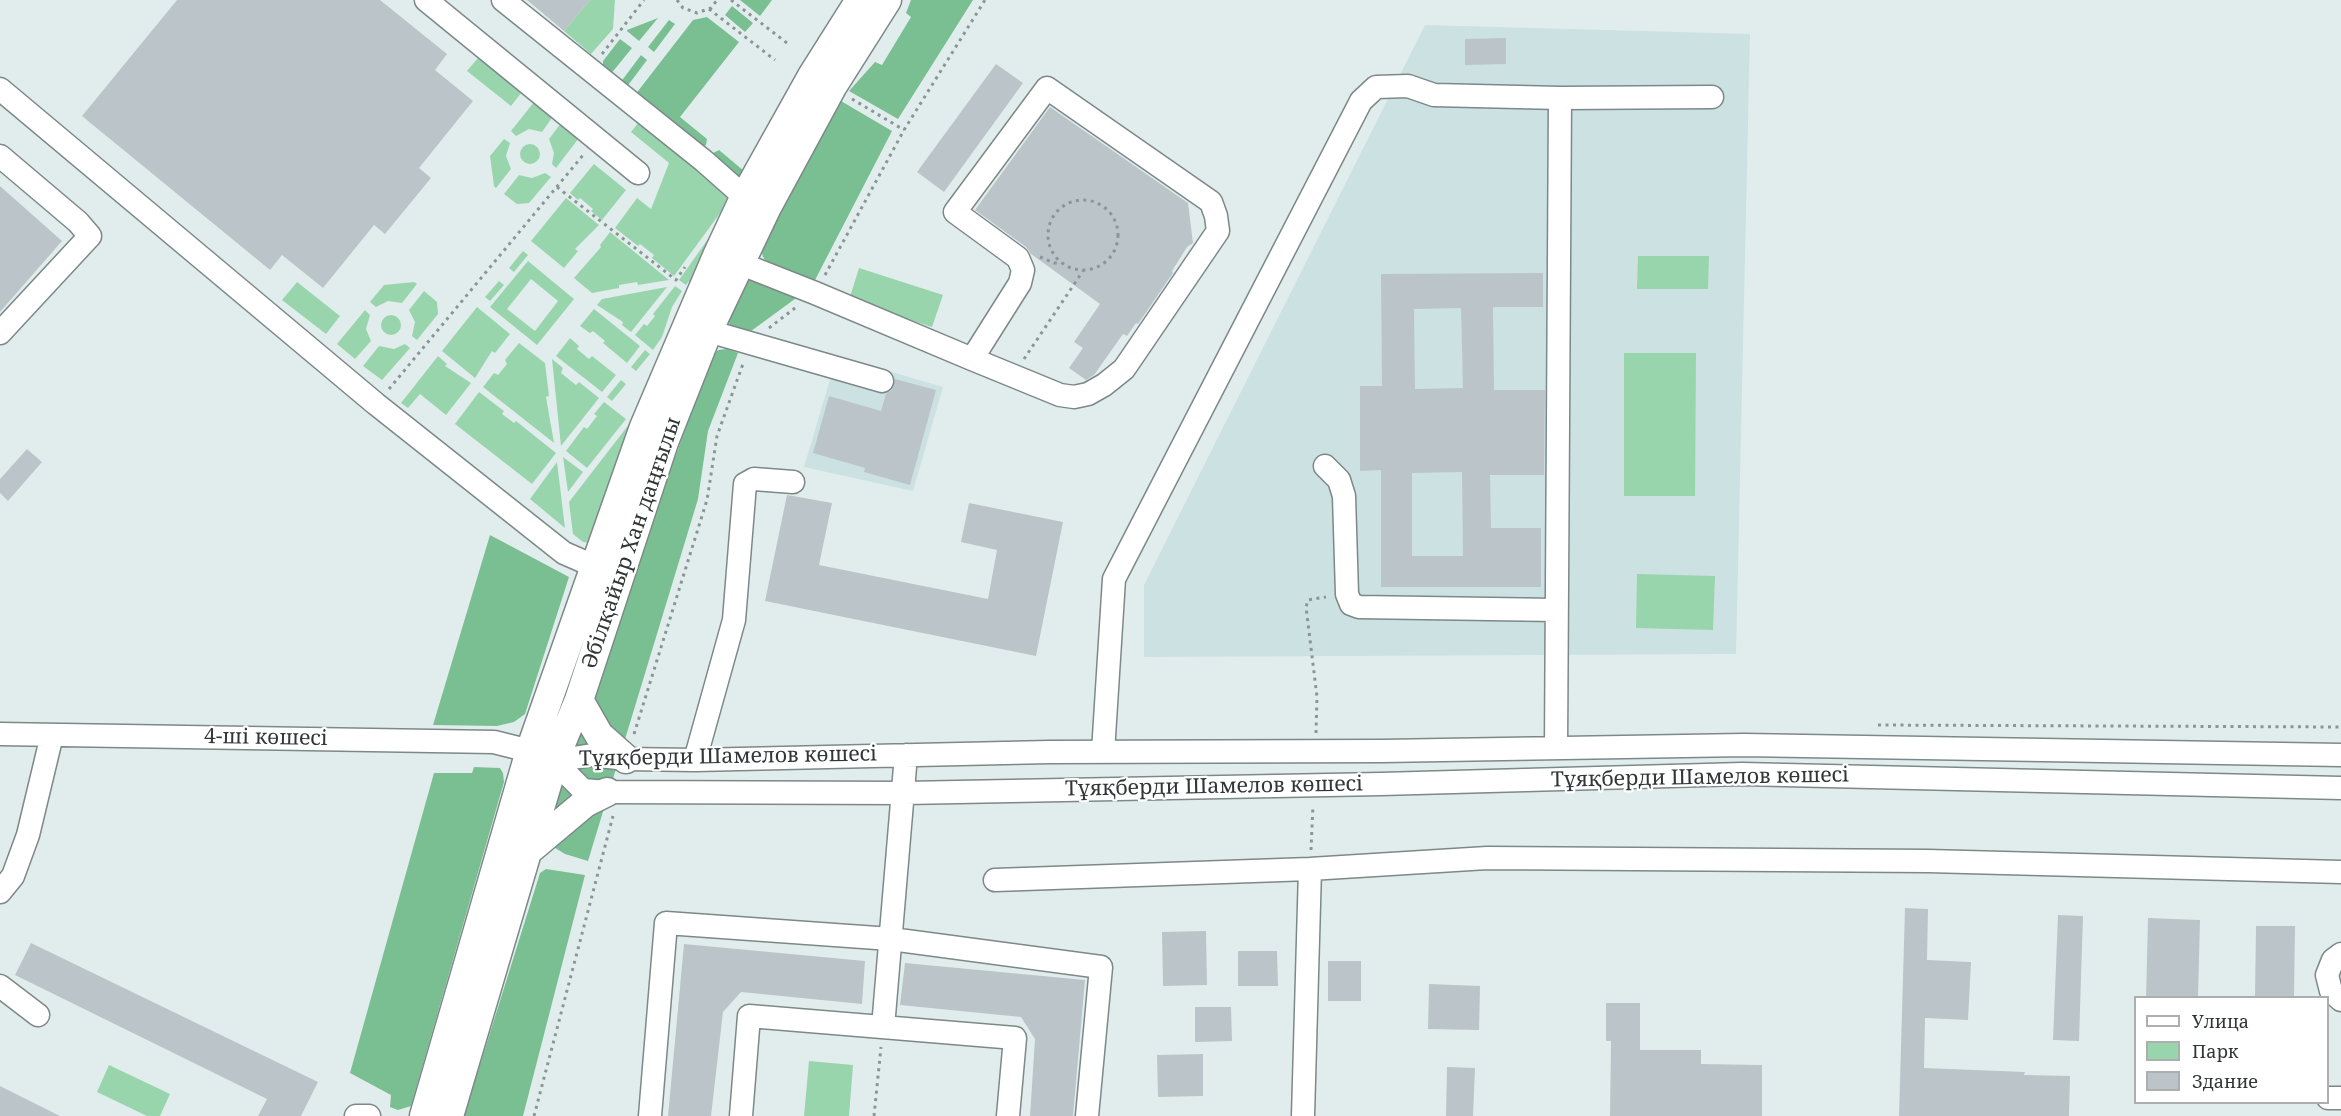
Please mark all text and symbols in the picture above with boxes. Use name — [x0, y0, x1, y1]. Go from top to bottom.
street label: Әбілқайыр Хан даңғылы — [577, 414, 687, 672]
street label: 4-ші көшесі — [204, 724, 328, 752]
street label: Тұяқберди Шамелов көшесі — [579, 742, 877, 772]
street label: Тұяқберди Шамелов көшесі — [1551, 763, 1849, 793]
street label: Тұяқберди Шамелов көшесі — [1065, 772, 1363, 802]
legend — [2134, 996, 2329, 1104]
text: Улица — [2192, 1009, 2249, 1033]
text: Парк — [2192, 1039, 2239, 1063]
text: Здание — [2192, 1069, 2258, 1093]

